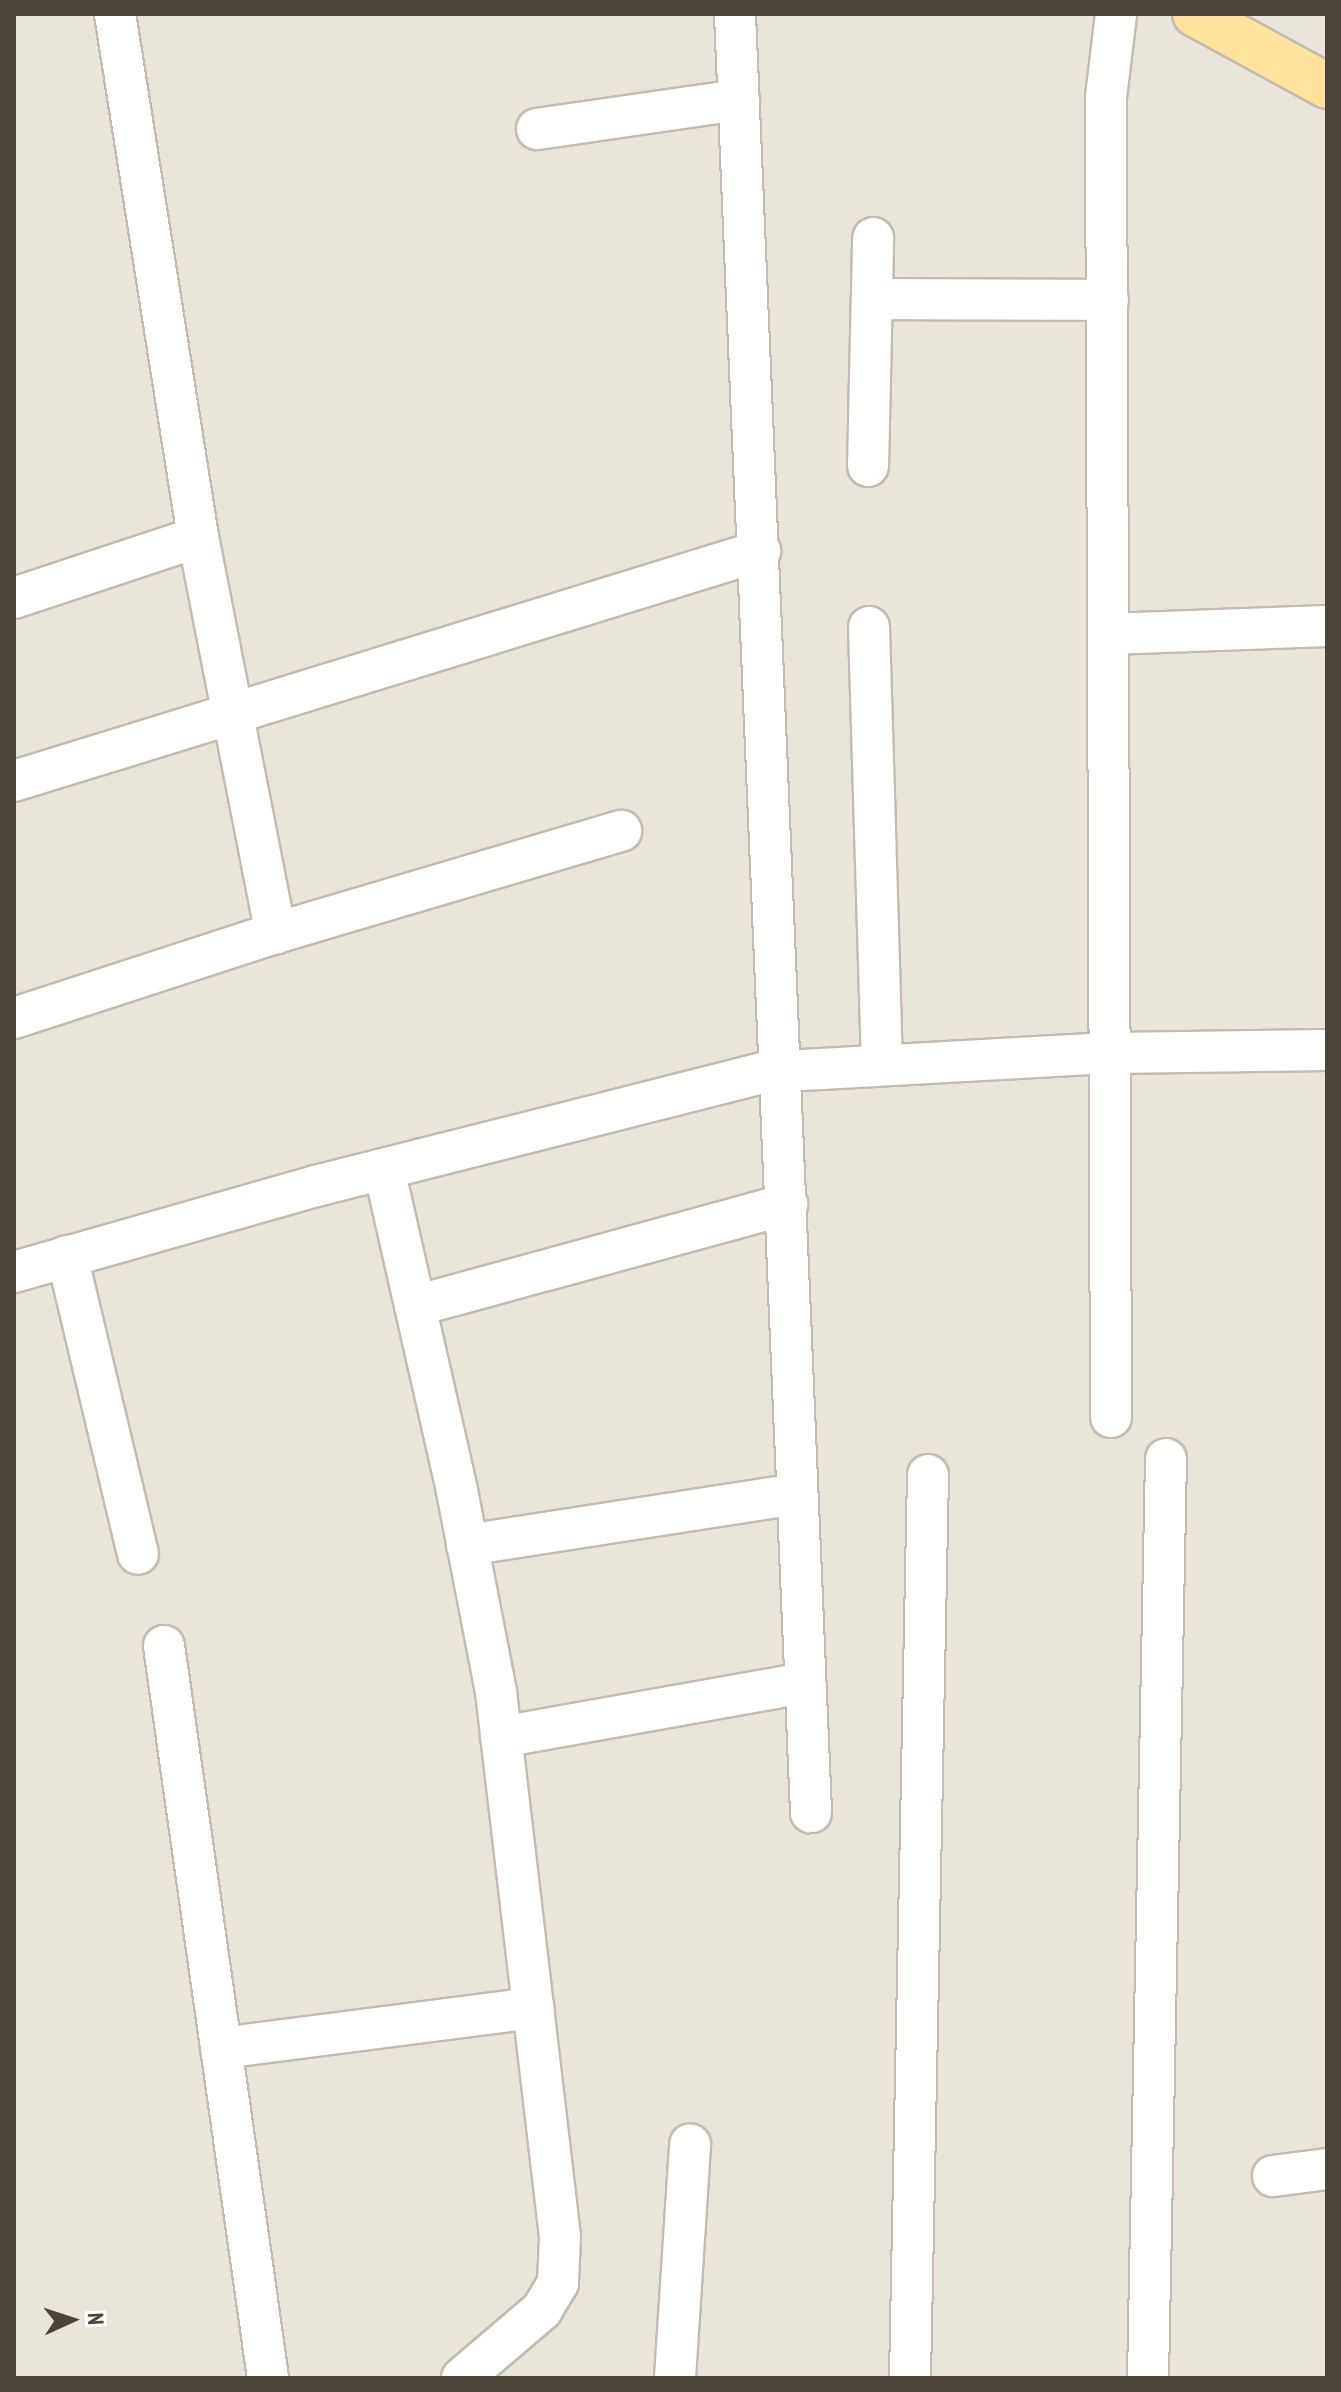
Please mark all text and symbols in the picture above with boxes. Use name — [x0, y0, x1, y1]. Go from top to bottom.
north arrow — [32, 2280, 112, 2360]
text: N — [82, 2312, 110, 2325]

